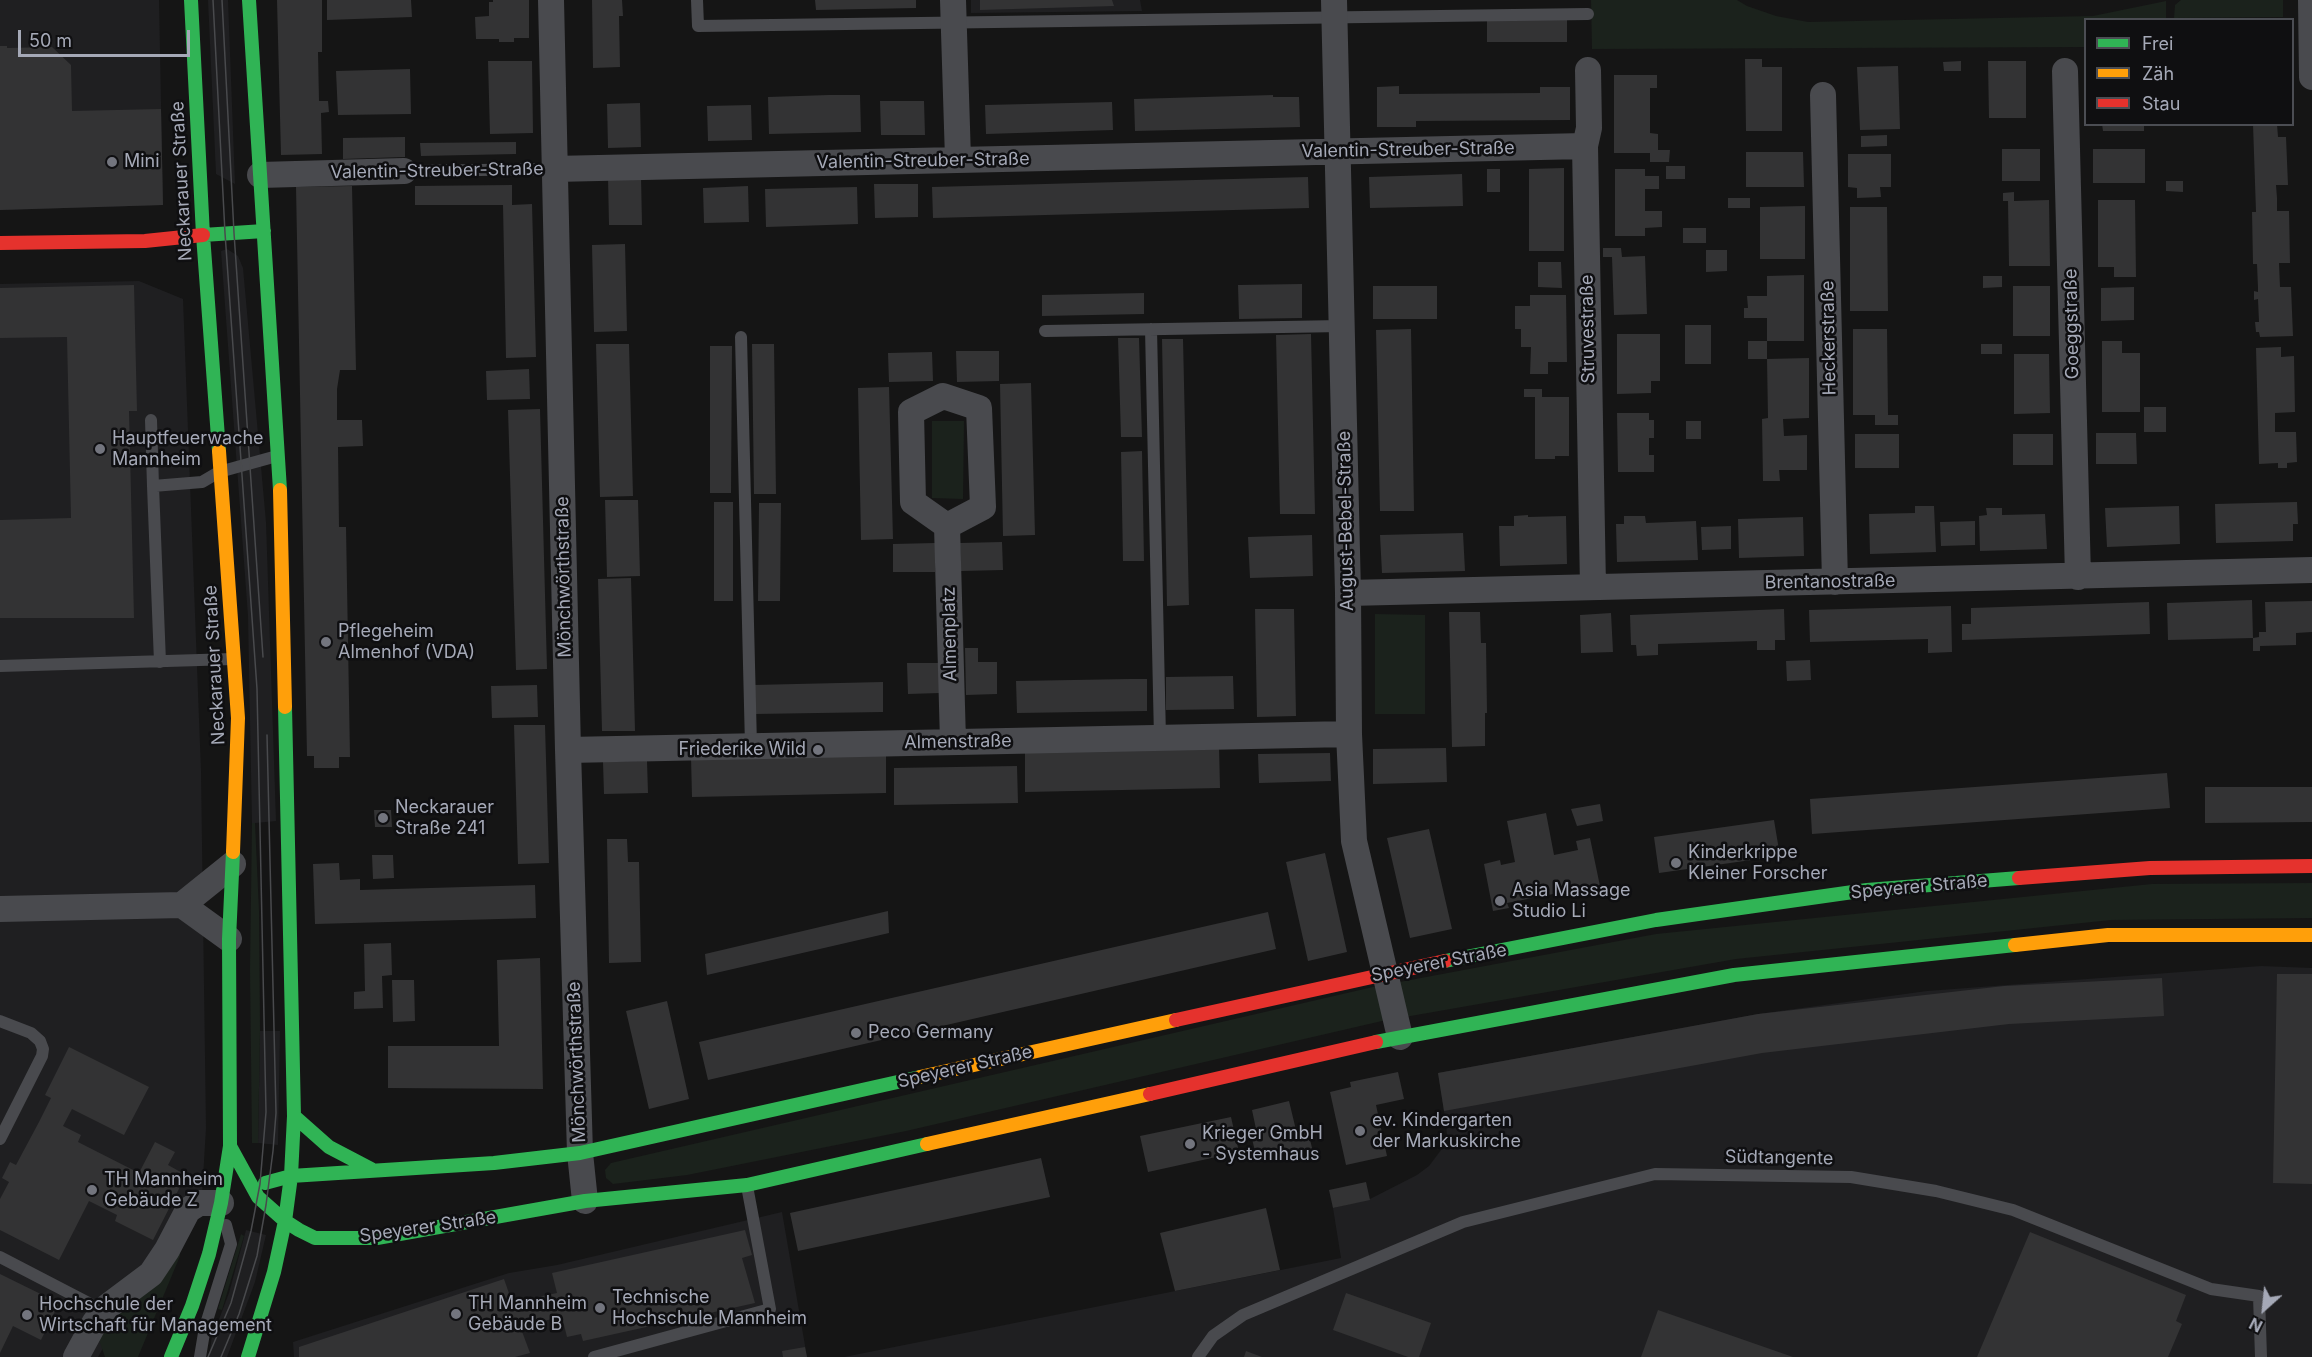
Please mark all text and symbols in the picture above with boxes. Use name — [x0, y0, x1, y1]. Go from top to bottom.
scale bar — [21, 18, 194, 56]
legend — [2084, 18, 2294, 126]
text: 50 m — [29, 30, 72, 51]
text: Frei — [2142, 33, 2173, 54]
text: Zäh — [2142, 63, 2174, 84]
text: Stau — [2142, 93, 2180, 114]
street label: Neckarauer Straße — [167, 100, 197, 262]
street label: Valentin-Streuber-Straße — [1301, 137, 1515, 163]
street label: Valentin-Streuber-Straße — [816, 148, 1030, 174]
place label: Mini — [124, 151, 160, 173]
marker: Mini — [105, 155, 119, 169]
street label: Valentin-Streuber-Straße — [330, 158, 544, 184]
street label: Goeggstraße — [2060, 268, 2084, 380]
street label: Struvestraße — [1576, 274, 1600, 384]
street label: Heckerstraße — [1817, 280, 1841, 396]
place label: Hauptfeuerwache Mannheim — [112, 428, 264, 470]
street label: August-Bebel-Straße — [1334, 431, 1358, 611]
marker: Hauptfeuerwache Mannheim — [93, 442, 107, 456]
street label: Mönchwörthstraße — [552, 496, 576, 658]
street label: Brentanostraße — [1764, 570, 1896, 594]
street label: Neckarauer Straße — [200, 584, 230, 746]
street label: Almenplatz — [938, 586, 962, 682]
place label: Pflegeheim Almenhof (VDA) — [338, 621, 475, 664]
marker: Pflegeheim Almenhof (VDA) — [319, 635, 333, 649]
street label: Almenstraße — [904, 730, 1012, 754]
place label: Friederike Wild — [679, 739, 806, 761]
marker: Friederike Wild — [811, 743, 825, 757]
place label: Neckarauer Straße 241 — [395, 797, 494, 840]
marker: Neckarauer Straße 241 — [376, 811, 390, 825]
place label: Kinderkrippe Kleiner Forscher — [1688, 842, 1827, 884]
marker: Kinderkrippe Kleiner Forscher — [1669, 856, 1683, 870]
street label: Speyerer Straße — [1849, 870, 1989, 904]
place label: Asia Massage Studio Li — [1512, 880, 1630, 922]
marker: Asia Massage Studio Li — [1493, 894, 1507, 908]
street label: Speyerer Straße — [1369, 939, 1509, 987]
street label: Mönchwörthstraße — [563, 981, 591, 1143]
place label: Peco Germany — [868, 1022, 993, 1044]
marker: Peco Germany — [849, 1026, 863, 1040]
street label: Speyerer Straße — [895, 1041, 1035, 1093]
place label: ev. Kindergarten der Markuskirche — [1372, 1110, 1521, 1152]
place label: Krieger GmbH - Systemhaus — [1202, 1123, 1323, 1166]
marker: ev. Kindergarten der Markuskirche — [1353, 1124, 1367, 1138]
marker: Krieger GmbH - Systemhaus — [1183, 1137, 1197, 1151]
street label: Südtangente — [1725, 1146, 1833, 1170]
place label: TH Mannheim Gebäude Z — [104, 1169, 223, 1212]
marker: TH Mannheim Gebäude Z — [85, 1183, 99, 1197]
street label: Speyerer Straße — [358, 1207, 498, 1247]
north arrow — [2234, 1279, 2294, 1339]
place label: Technische Hochschule Mannheim — [612, 1287, 807, 1330]
place label: TH Mannheim Gebäude B — [468, 1293, 587, 1336]
place label: Hochschule der Wirtschaft für Management — [39, 1294, 272, 1336]
marker: Technische Hochschule Mannheim — [593, 1301, 607, 1315]
marker: TH Mannheim Gebäude B — [449, 1307, 463, 1321]
marker: Hochschule der Wirtschaft für Management — [20, 1308, 34, 1322]
text: N — [2246, 1313, 2266, 1337]

